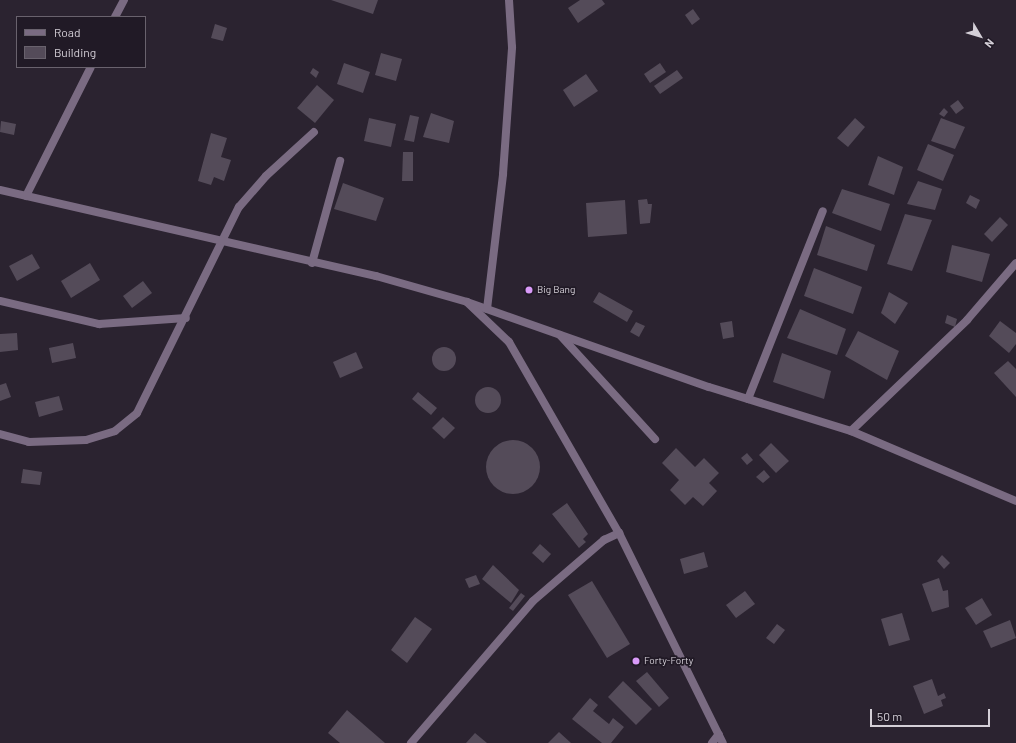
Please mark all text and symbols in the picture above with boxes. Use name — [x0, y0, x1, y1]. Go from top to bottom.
legend — [16, 16, 146, 68]
north arrow — [960, 16, 1000, 56]
text: Road — [54, 25, 81, 39]
text: N — [982, 37, 997, 51]
text: Building — [54, 45, 96, 59]
place label: Big Bang — [537, 284, 575, 296]
marker: Big Bang — [524, 285, 534, 295]
place label: Forty-Forty — [644, 655, 693, 667]
marker: Forty-Forty — [631, 656, 641, 666]
scale bar — [872, 701, 992, 727]
text: 50 m — [877, 709, 902, 723]

